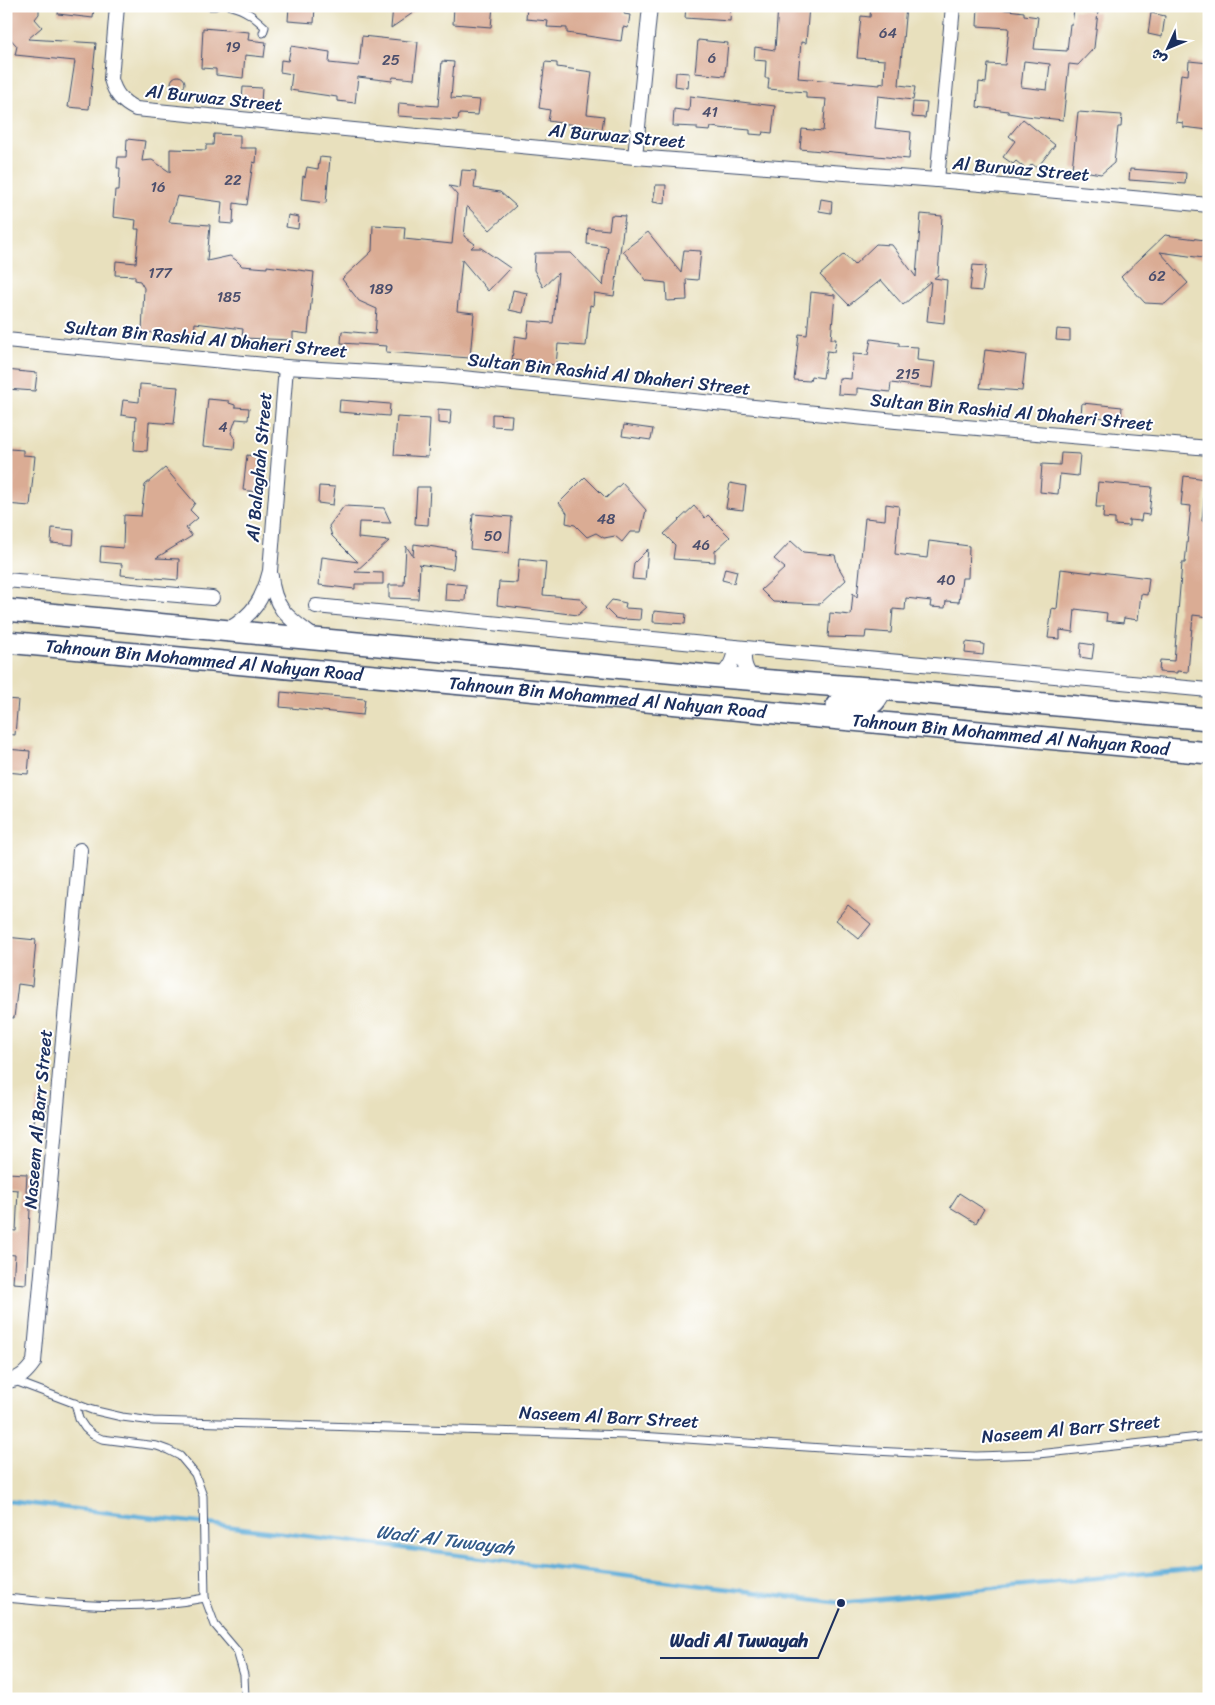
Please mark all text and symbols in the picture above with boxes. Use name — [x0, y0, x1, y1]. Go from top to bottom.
house number: 64 — [879, 20, 897, 46]
north arrow — [1142, 22, 1192, 72]
house number: 19 — [225, 34, 241, 60]
text: ش — [1145, 42, 1173, 71]
house number: 6 — [708, 45, 716, 71]
house number: 25 — [382, 47, 400, 73]
street label: Al Burwaz Street — [143, 75, 284, 121]
house number: 41 — [702, 99, 718, 125]
street label: Al Burwaz Street — [546, 114, 687, 158]
street label: Al Burwaz Street — [950, 147, 1091, 191]
house number: 22 — [224, 167, 242, 193]
house number: 16 — [151, 174, 165, 200]
house number: 177 — [148, 260, 173, 286]
house number: 62 — [1148, 263, 1166, 289]
house number: 189 — [369, 276, 393, 302]
house number: 185 — [217, 284, 241, 310]
street label: Sultan Bin Rashid Al Dhaheri Street — [63, 311, 349, 367]
street label: Sultan Bin Rashid Al Dhaheri Street — [466, 343, 752, 405]
house number: 215 — [896, 361, 920, 387]
street label: Sultan Bin Rashid Al Dhaheri Street — [869, 384, 1155, 440]
street label: Al Balaghah Street — [236, 391, 281, 544]
house number: 4 — [218, 414, 228, 440]
house number: 48 — [597, 506, 615, 532]
house number: 50 — [484, 523, 502, 549]
house number: 46 — [692, 532, 710, 558]
house number: 40 — [937, 567, 955, 593]
street label: Tahnoun Bin Mohammed Al Nahyan Road — [44, 630, 366, 691]
street label: Tahnoun Bin Mohammed Al Nahyan Road — [447, 667, 769, 728]
street label: Tahnoun Bin Mohammed Al Nahyan Road — [851, 704, 1172, 765]
street label: Naseem Al Barr Street — [14, 1028, 62, 1210]
street label: Naseem Al Barr Street — [518, 1396, 700, 1438]
street label: Naseem Al Barr Street — [980, 1405, 1162, 1453]
water label: Wadi Al Tuwayah — [374, 1515, 518, 1565]
callout: Wadi Al Tuwayah — [660, 1624, 818, 1658]
text: Wadi Al Tuwayah — [670, 1624, 808, 1657]

